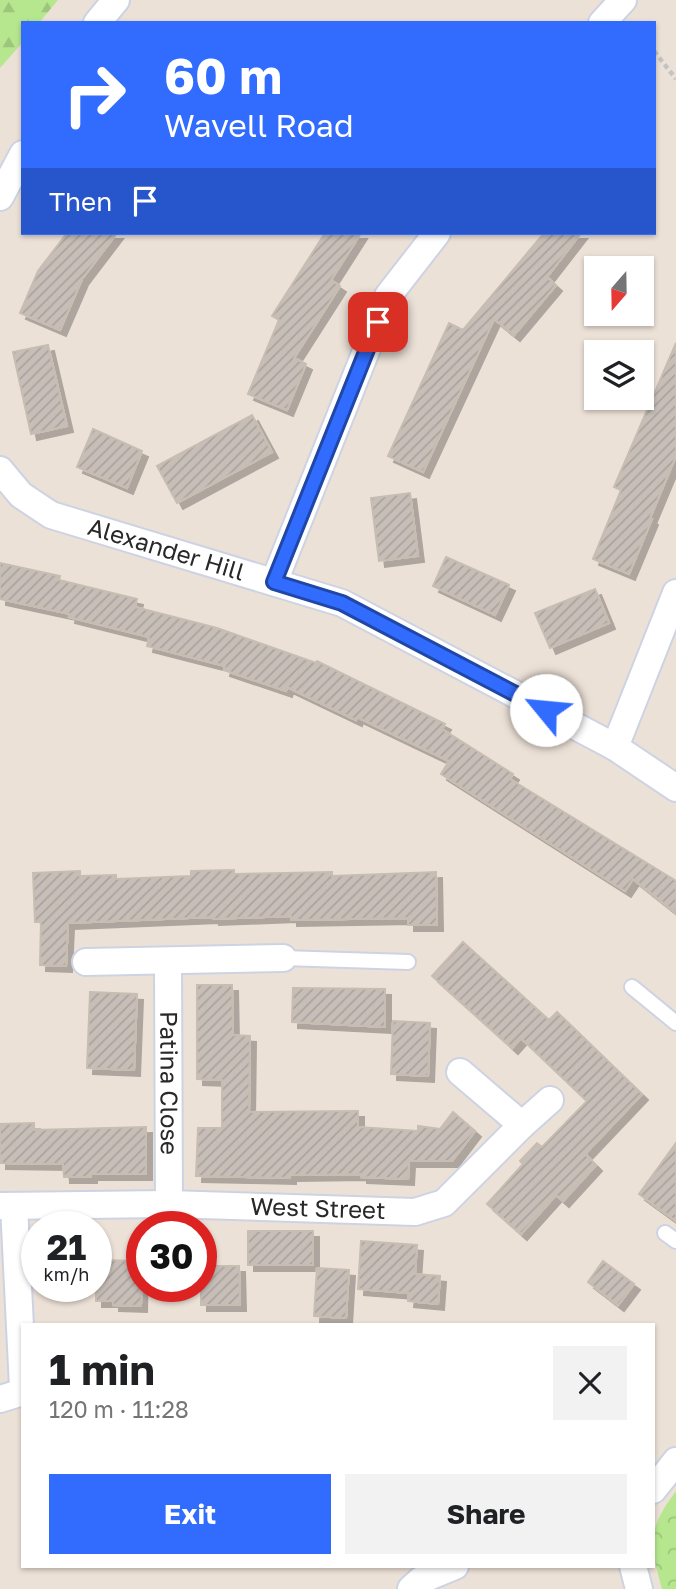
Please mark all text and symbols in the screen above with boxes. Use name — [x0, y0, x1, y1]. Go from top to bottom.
text: 60 m — [164, 46, 282, 105]
icon: right — [49, 49, 140, 140]
text: Wavell Road — [164, 106, 354, 144]
icon: arrive — [126, 182, 164, 220]
text: Then — [49, 186, 112, 217]
north arrow — [584, 256, 654, 326]
map controls — [584, 256, 654, 410]
pin — [348, 292, 408, 352]
icon: arrive — [359, 303, 397, 341]
button: layers — [584, 340, 654, 410]
street label: Alexander Hill — [85, 511, 248, 586]
position arrow — [509, 673, 583, 747]
street label: Patina Close — [155, 1011, 185, 1155]
street label: West Street — [250, 1191, 386, 1224]
speed limit sign: 30 — [126, 1211, 217, 1302]
text: 21 — [47, 1226, 86, 1268]
text: km/h — [44, 1263, 89, 1285]
text: 1 min — [49, 1344, 155, 1394]
button: close — [553, 1346, 627, 1420]
text: 120 m · 11:28 — [49, 1395, 189, 1423]
button: Exit — [49, 1474, 331, 1554]
button: Share — [345, 1474, 627, 1554]

